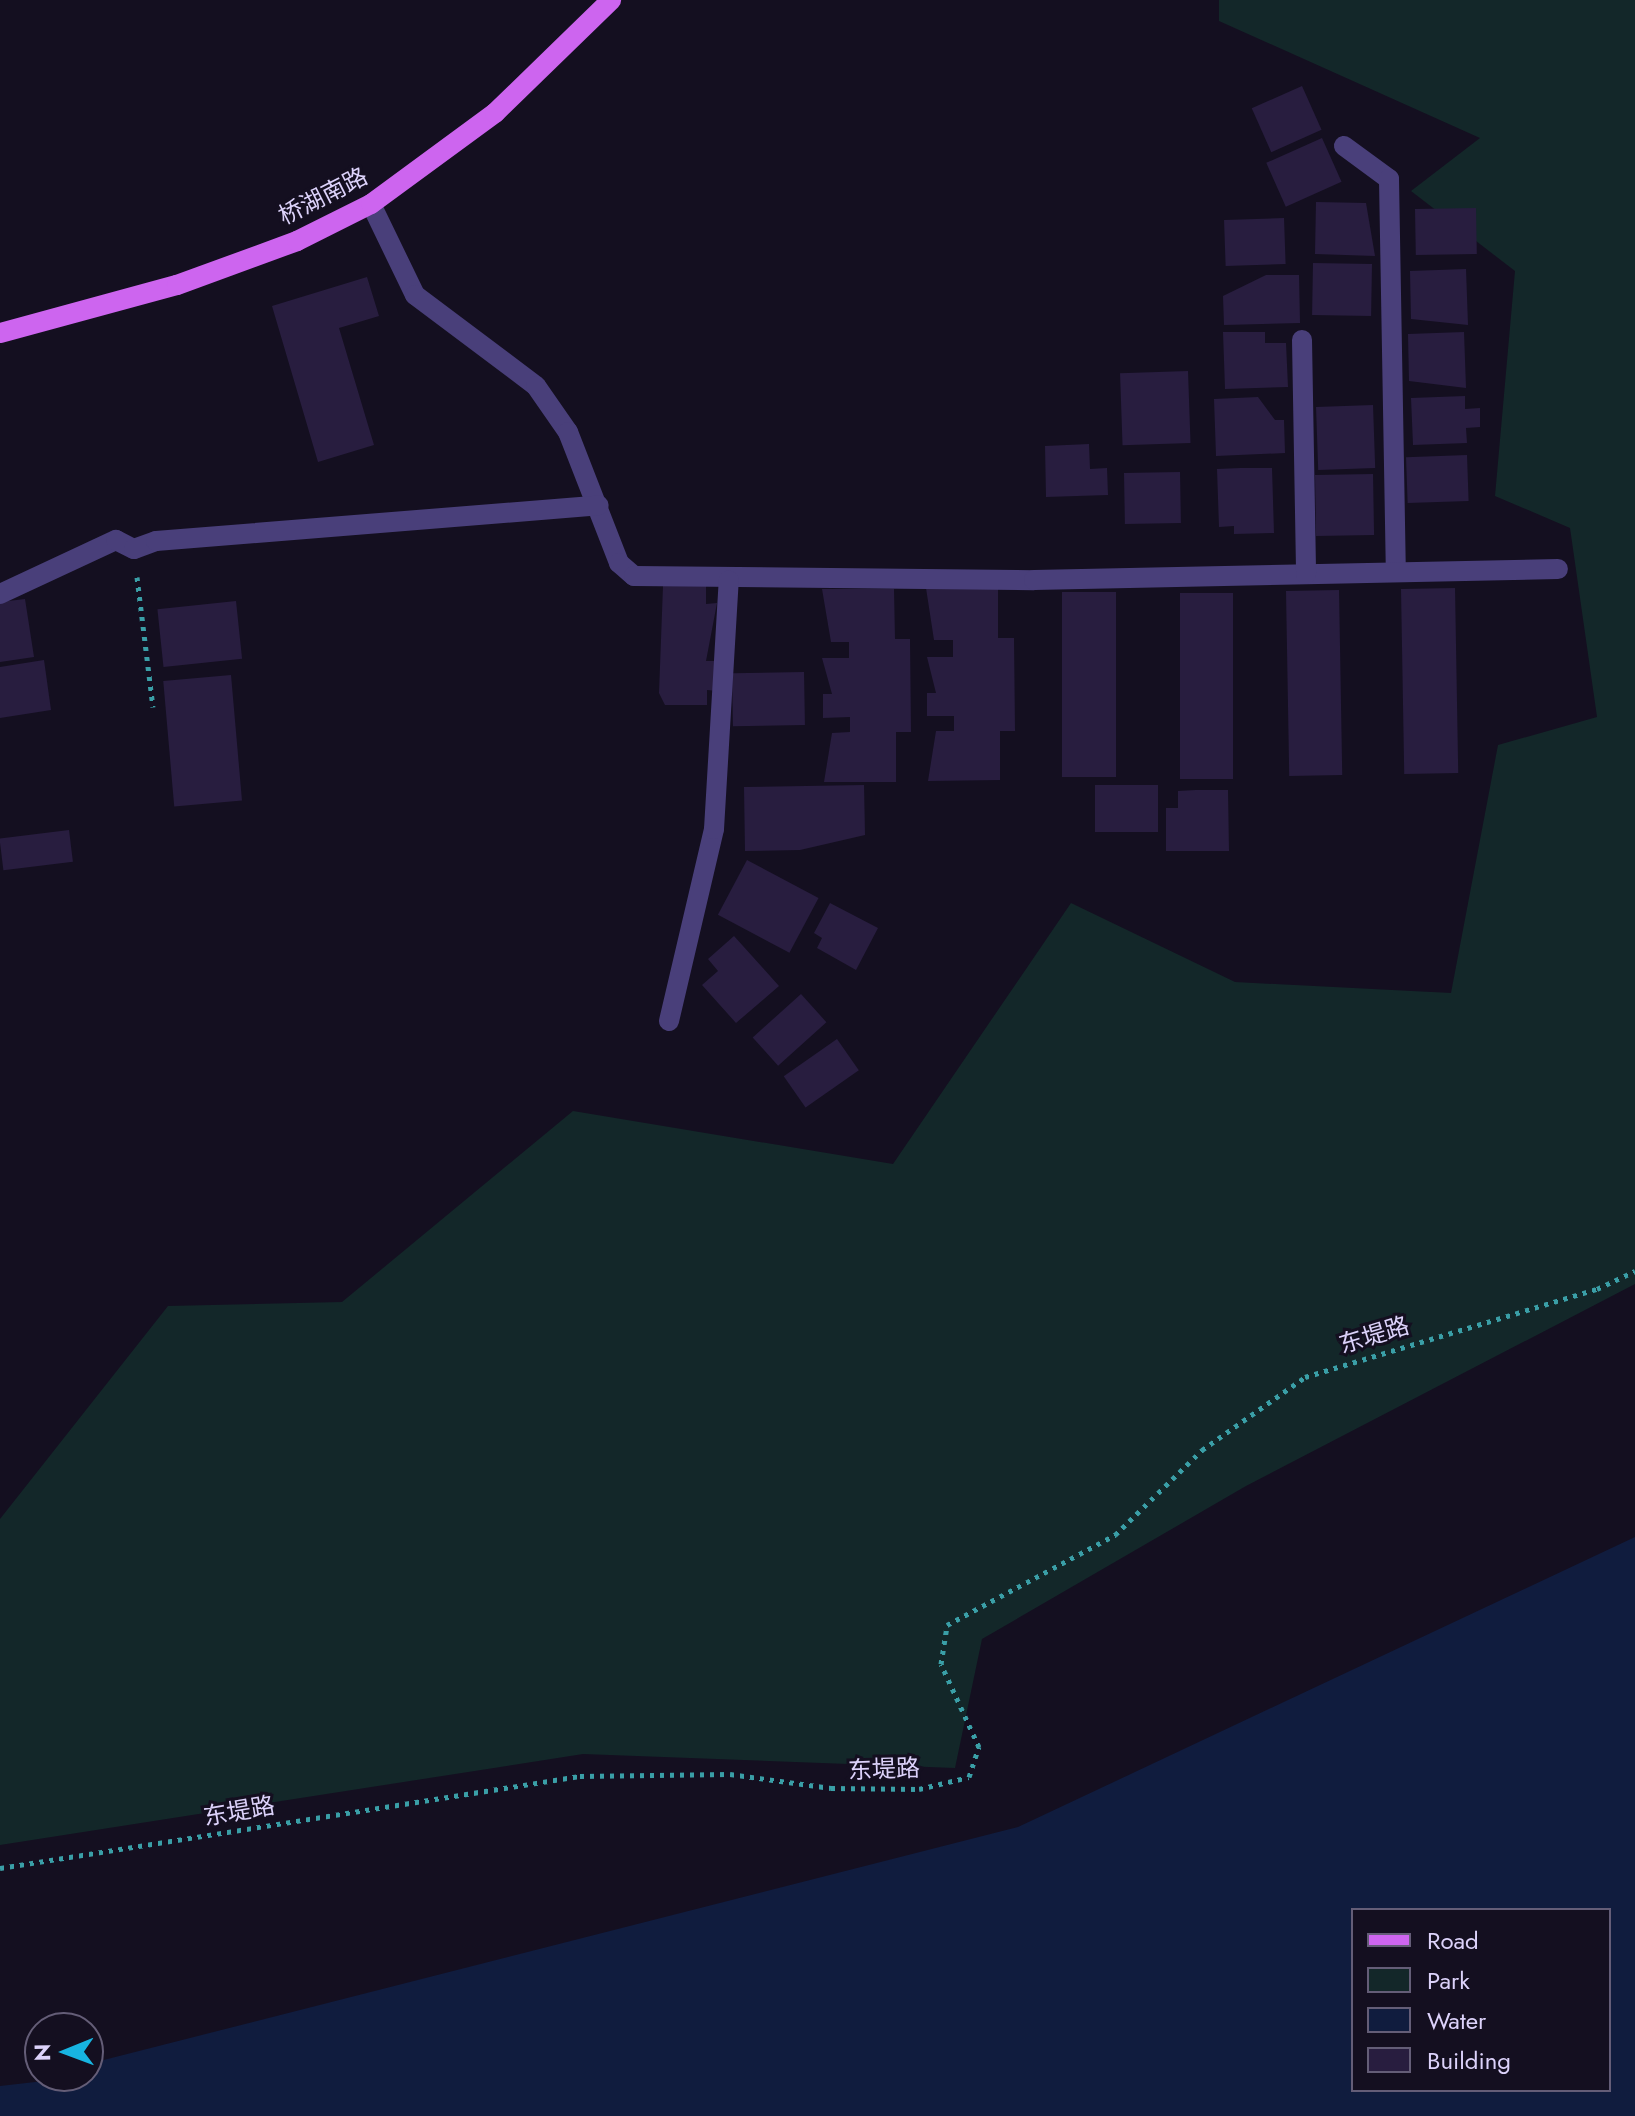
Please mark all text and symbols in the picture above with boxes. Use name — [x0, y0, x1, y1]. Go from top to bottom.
street label: 桥湖南路 — [274, 161, 372, 231]
street label: 东堤路 — [1335, 1311, 1413, 1359]
street label: 东堤路 — [848, 1753, 920, 1785]
street label: 东堤路 — [201, 1791, 277, 1831]
legend — [1351, 1908, 1611, 2092]
text: Road — [1427, 1923, 1479, 1958]
text: Park — [1427, 1963, 1470, 1998]
text: Water — [1427, 2003, 1486, 2038]
north arrow — [24, 2012, 104, 2092]
text: N — [26, 2043, 58, 2061]
text: Building — [1427, 2043, 1511, 2078]

